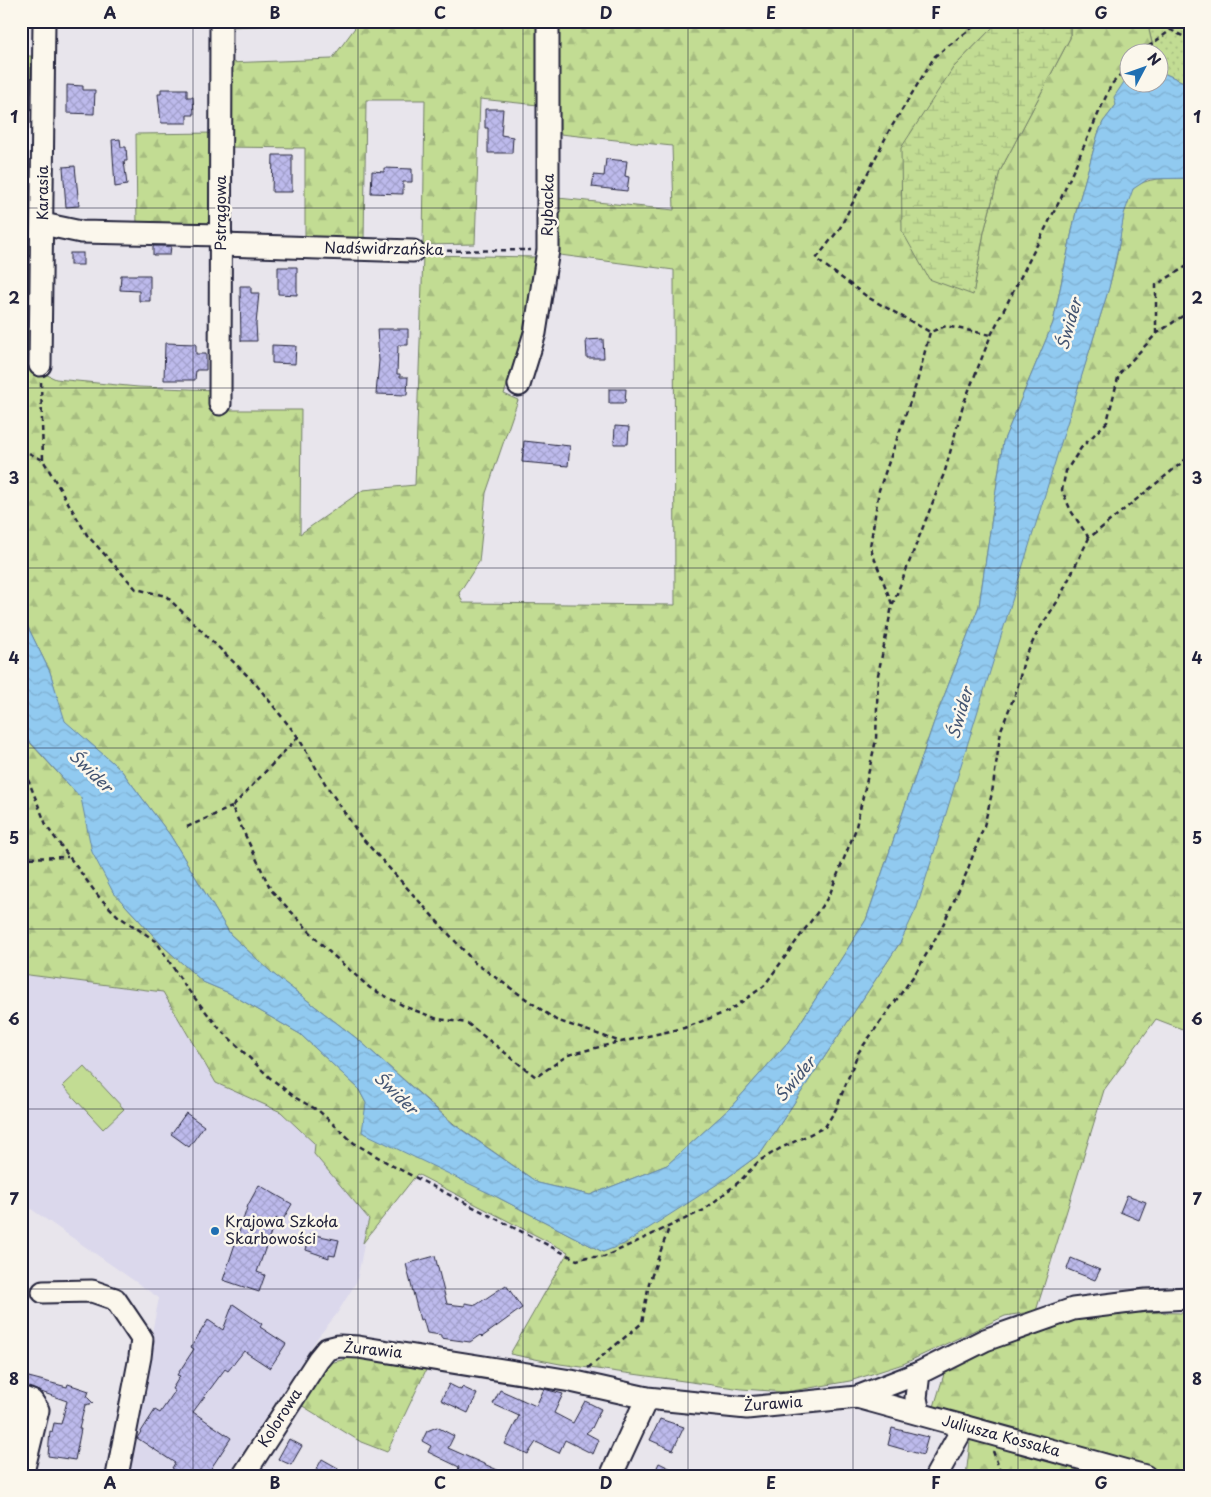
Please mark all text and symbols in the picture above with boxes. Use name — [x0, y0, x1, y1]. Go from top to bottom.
text: A — [104, 0, 117, 24]
text: B — [270, 0, 281, 24]
text: C — [434, 0, 446, 24]
text: D — [600, 0, 612, 24]
text: E — [766, 0, 776, 24]
text: F — [931, 0, 941, 24]
text: G — [1094, 0, 1108, 24]
north arrow — [1118, 42, 1168, 92]
text: N — [1143, 48, 1166, 70]
text: 1 — [10, 104, 18, 128]
text: 1 — [1193, 104, 1201, 128]
street label: Karasia — [30, 165, 53, 221]
street label: Rybacka — [534, 173, 559, 236]
street label: Pstrągowa — [208, 175, 231, 251]
street label: Nadświdrzańska — [324, 235, 445, 260]
text: 2 — [8, 285, 20, 309]
text: 2 — [1191, 285, 1203, 309]
water label: Świder — [1049, 293, 1088, 352]
text: 3 — [9, 465, 19, 489]
text: 3 — [1192, 465, 1202, 489]
text: 4 — [9, 645, 20, 669]
text: 4 — [1192, 645, 1203, 669]
water label: Świder — [940, 682, 979, 741]
water label: Świder — [64, 743, 121, 799]
text: 5 — [9, 825, 19, 849]
text: 5 — [1192, 825, 1202, 849]
text: 6 — [8, 1006, 20, 1030]
text: 6 — [1191, 1006, 1203, 1030]
water label: Świder — [768, 1048, 822, 1106]
water label: Świder — [369, 1065, 426, 1121]
text: 7 — [9, 1186, 19, 1210]
text: 7 — [1192, 1186, 1202, 1210]
place label: Krajowa Szkoła Skarbowości — [225, 1209, 338, 1249]
marker: Krajowa Szkoła Skarbowości — [209, 1225, 221, 1237]
street label: Żurawia — [343, 1334, 405, 1363]
text: 8 — [9, 1366, 19, 1390]
text: 8 — [1192, 1366, 1202, 1390]
street label: Kolorowa — [251, 1383, 307, 1451]
street label: Żurawia — [743, 1389, 804, 1416]
street label: Juliusza Kossaka — [939, 1408, 1064, 1462]
text: A — [104, 1470, 117, 1494]
text: B — [270, 1470, 281, 1494]
text: C — [434, 1470, 446, 1494]
text: D — [600, 1470, 612, 1494]
text: E — [766, 1470, 776, 1494]
text: F — [931, 1470, 941, 1494]
text: G — [1094, 1470, 1108, 1494]

